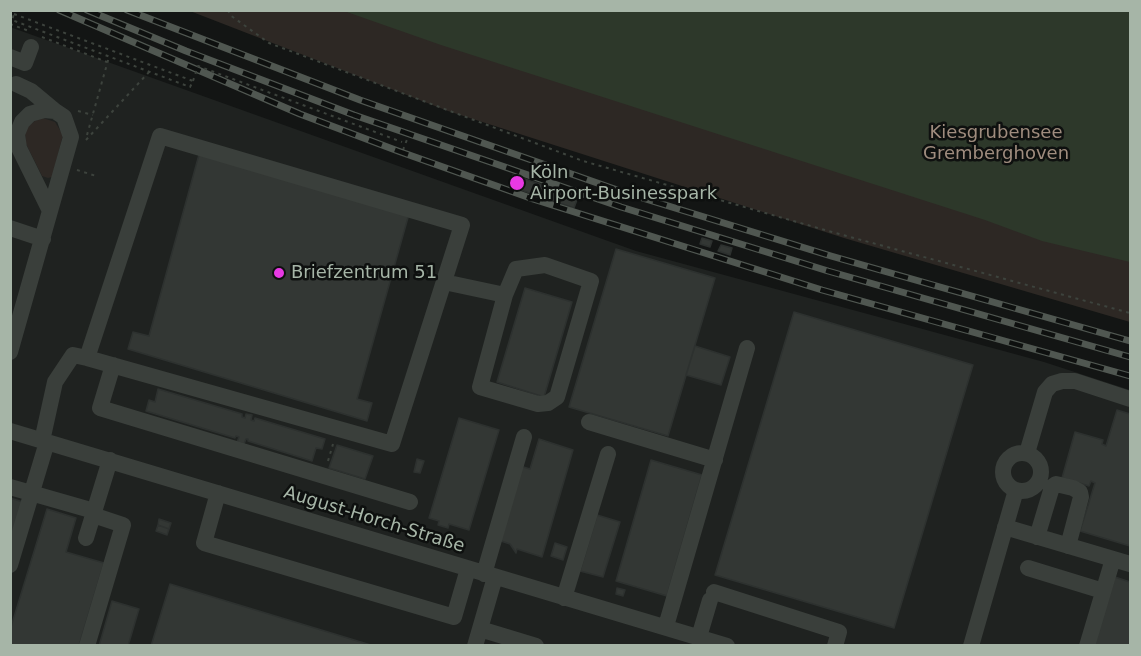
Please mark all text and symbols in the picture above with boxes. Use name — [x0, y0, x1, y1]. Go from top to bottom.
park label: Kiesgrubensee Gremberghoven — [923, 122, 1069, 164]
place label: Köln Airport-Businesspark — [530, 162, 717, 204]
marker: Köln Airport-Businesspark — [508, 174, 526, 192]
place label: Briefzentrum 51 — [291, 262, 437, 284]
marker: Briefzentrum 51 — [272, 266, 286, 280]
street label: August-Horch-Straße — [281, 482, 467, 558]

